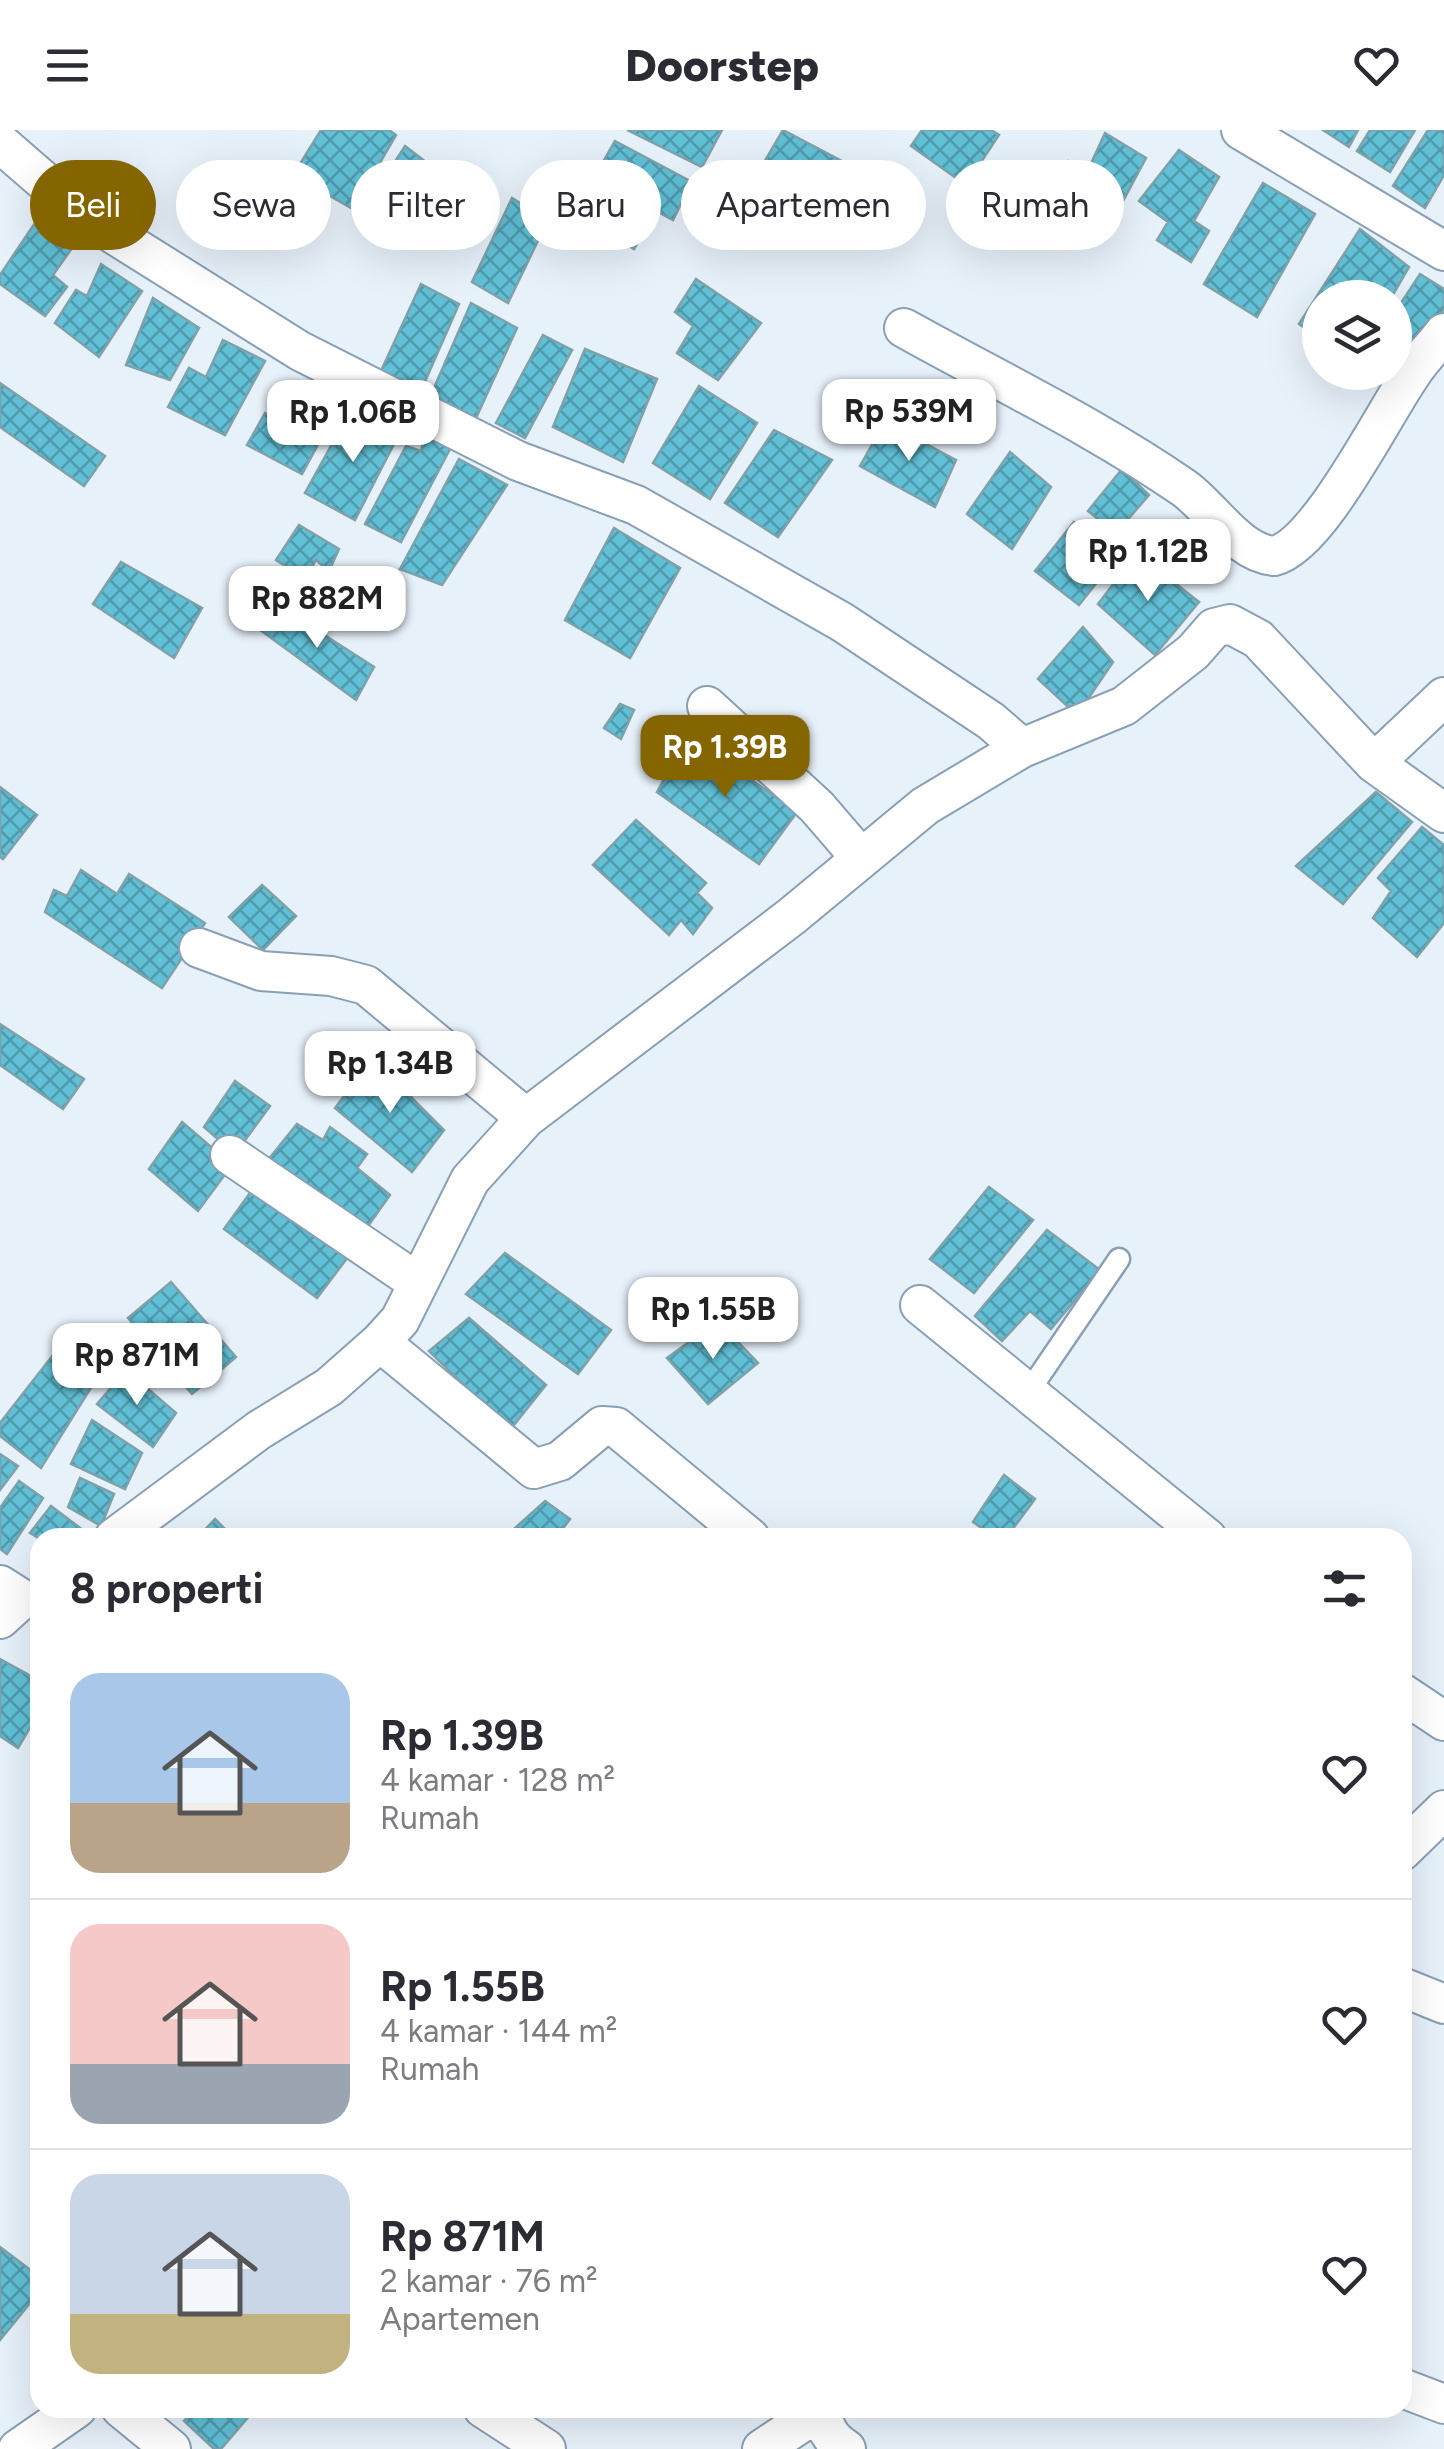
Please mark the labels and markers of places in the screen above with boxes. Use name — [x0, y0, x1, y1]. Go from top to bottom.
pin: Rp 539M — [817, 379, 1001, 464]
pin: Rp 1.06B — [250, 380, 456, 465]
pin: Rp 1.12B — [1045, 519, 1251, 604]
pin: Rp 882M — [225, 566, 409, 651]
pin: Rp 1.39B — [622, 715, 828, 800]
pin: Rp 1.34B — [287, 1031, 493, 1116]
pin: Rp 1.55B — [610, 1277, 816, 1362]
pin: Rp 871M — [45, 1323, 229, 1408]

